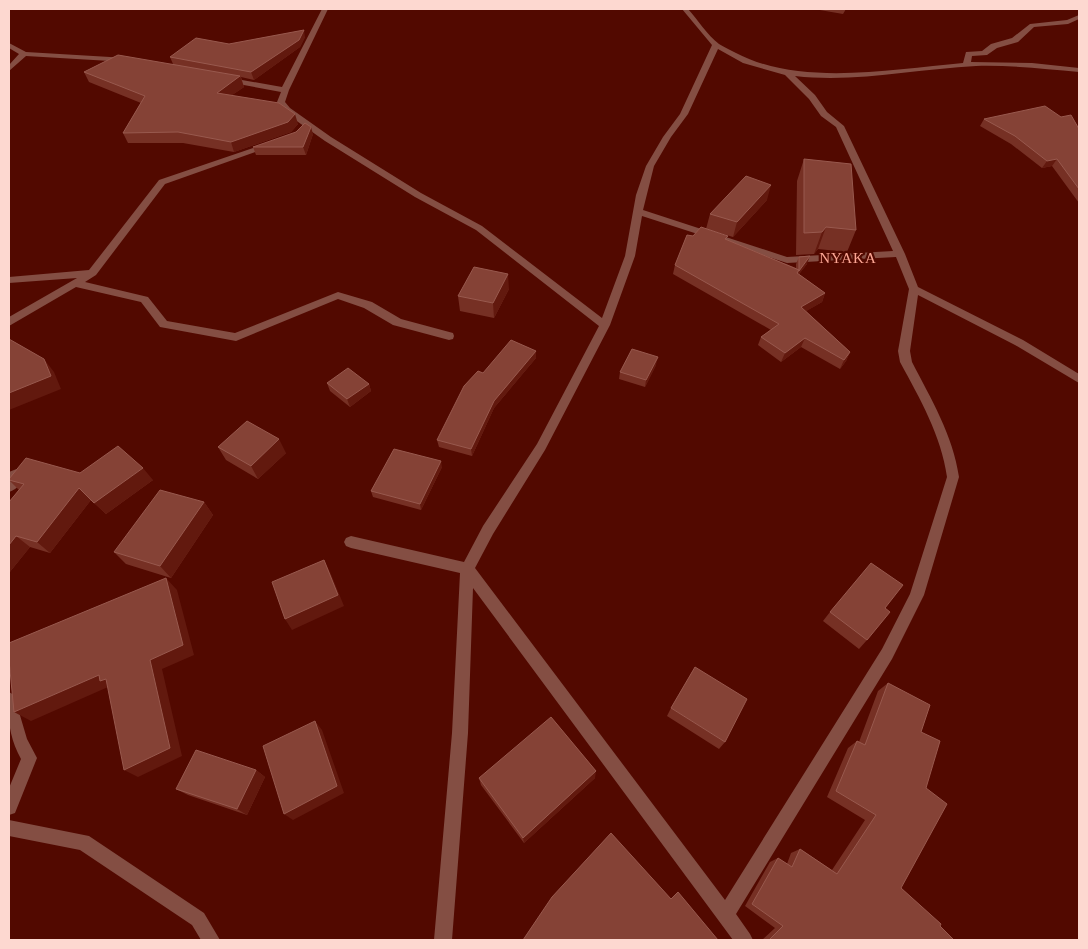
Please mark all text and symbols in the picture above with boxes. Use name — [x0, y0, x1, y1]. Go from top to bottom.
district label: NYAKA — [819, 250, 877, 266]

